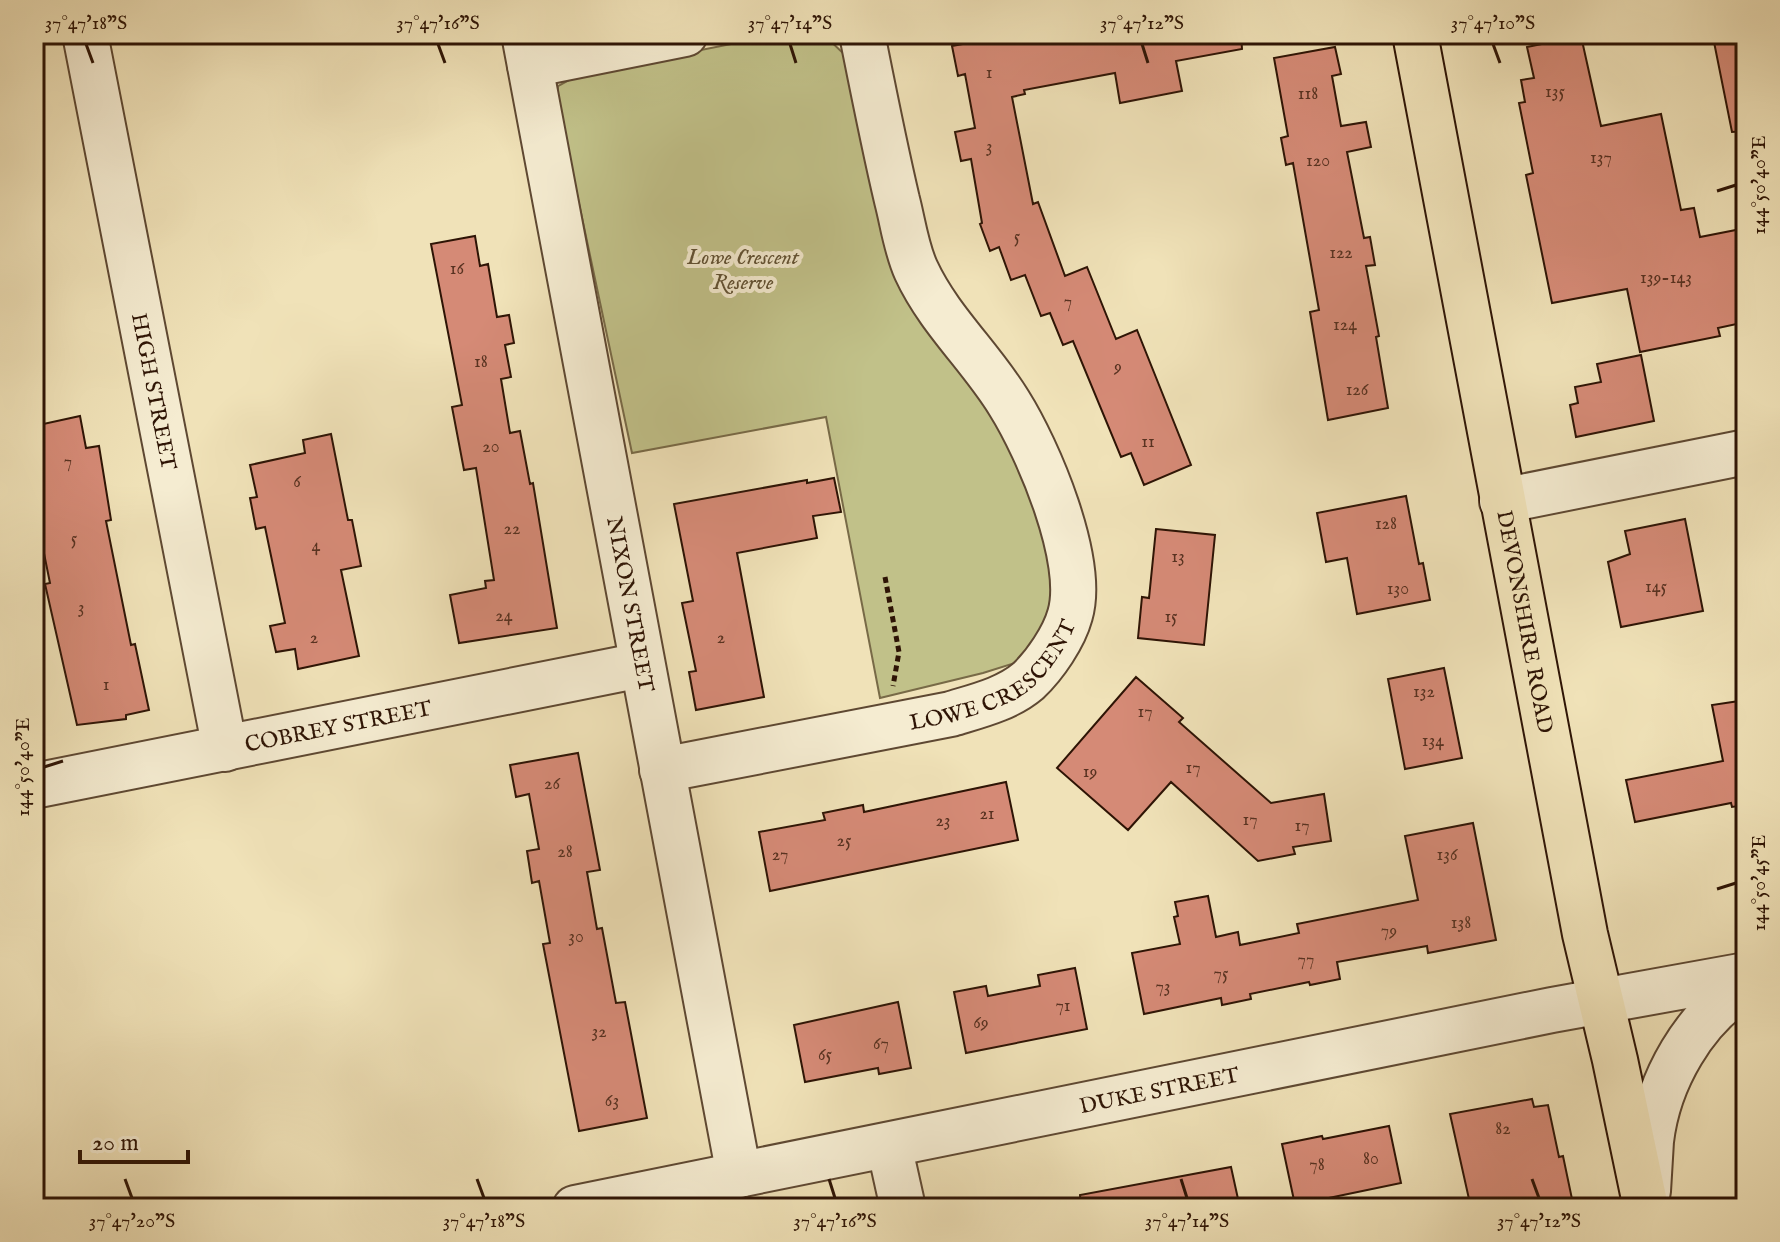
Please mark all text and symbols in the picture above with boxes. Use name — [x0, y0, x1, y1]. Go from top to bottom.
text: 37°47'18"S — [45, 11, 127, 36]
text: 37°47'16"S — [396, 11, 480, 36]
text: 37°47'14"S — [748, 11, 832, 36]
text: 37°47'12"S — [1100, 11, 1184, 36]
text: 37°47'10"S — [1451, 11, 1535, 36]
house number: 1 — [986, 62, 992, 85]
house number: 135 — [1545, 81, 1565, 104]
house number: 118 — [1298, 83, 1318, 106]
text: 144°50'40"E — [1747, 135, 1772, 235]
house number: 3 — [986, 136, 992, 159]
house number: 137 — [1590, 147, 1612, 170]
house number: 120 — [1306, 150, 1330, 173]
house number: 5 — [1014, 226, 1021, 249]
house number: 122 — [1329, 242, 1353, 265]
park label: Lowe Crescent Reserve — [686, 244, 800, 297]
house number: 16 — [450, 258, 465, 281]
house number: 139-143 — [1640, 267, 1692, 290]
house number: 7 — [1064, 291, 1072, 314]
street label: HIGH STREET — [124, 311, 182, 473]
house number: 124 — [1333, 314, 1357, 337]
house number: 18 — [474, 351, 488, 374]
house number: 9 — [1113, 356, 1122, 379]
house number: 126 — [1346, 379, 1369, 402]
house number: 11 — [1141, 431, 1155, 454]
house number: 20 — [482, 436, 500, 459]
house number: 7 — [64, 451, 72, 474]
house number: 6 — [293, 471, 301, 494]
street label: DEVONSHIRE ROAD — [1489, 508, 1559, 736]
house number: 128 — [1375, 513, 1397, 536]
street label: NIXON STREET — [599, 514, 660, 694]
house number: 22 — [504, 518, 520, 541]
house number: 5 — [71, 528, 78, 551]
house number: 4 — [312, 535, 321, 558]
house number: 13 — [1171, 546, 1185, 569]
house number: 145 — [1645, 576, 1667, 599]
house number: 130 — [1387, 578, 1409, 601]
house number: 3 — [78, 597, 84, 620]
house number: 24 — [495, 605, 513, 628]
house number: 15 — [1164, 606, 1178, 629]
street label: LOWE CRESCENT — [907, 616, 1083, 738]
house number: 2 — [310, 627, 318, 650]
house number: 2 — [717, 627, 725, 650]
house number: 1 — [103, 674, 109, 697]
house number: 132 — [1413, 681, 1435, 704]
street label: COBREY STREET — [243, 695, 434, 760]
house number: 17 — [1137, 701, 1153, 724]
text: 144°50'40"E — [11, 717, 36, 817]
house number: 134 — [1422, 730, 1444, 753]
house number: 17 — [1185, 757, 1201, 780]
house number: 19 — [1083, 761, 1097, 784]
house number: 26 — [544, 773, 560, 796]
house number: 21 — [979, 803, 995, 826]
house number: 17 — [1242, 809, 1258, 832]
house number: 23 — [935, 810, 951, 833]
house number: 17 — [1294, 815, 1310, 838]
house number: 25 — [837, 830, 852, 853]
text: 144°50'45"E — [1747, 835, 1772, 931]
house number: 28 — [557, 841, 573, 864]
house number: 27 — [772, 844, 788, 867]
house number: 136 — [1436, 844, 1458, 867]
house number: 138 — [1451, 912, 1471, 935]
house number: 79 — [1381, 920, 1397, 943]
house number: 30 — [568, 926, 584, 949]
house number: 77 — [1298, 949, 1314, 972]
house number: 75 — [1214, 963, 1229, 986]
house number: 73 — [1155, 976, 1171, 999]
house number: 71 — [1055, 995, 1071, 1018]
house number: 69 — [973, 1012, 989, 1035]
house number: 32 — [591, 1021, 607, 1044]
house number: 67 — [873, 1033, 889, 1056]
house number: 65 — [818, 1044, 833, 1067]
street label: DUKE STREET — [1077, 1062, 1242, 1121]
house number: 63 — [605, 1090, 619, 1113]
scale bar — [80, 1114, 188, 1164]
house number: 82 — [1495, 1118, 1511, 1141]
text: 20 m — [92, 1128, 139, 1159]
house number: 80 — [1363, 1148, 1379, 1171]
house number: 78 — [1309, 1154, 1325, 1177]
text: 37°47'20"S — [89, 1209, 175, 1234]
text: 37°47'18"S — [443, 1209, 525, 1234]
text: 37°47'16"S — [793, 1209, 877, 1234]
text: 37°47'14"S — [1145, 1209, 1229, 1234]
text: 37°47'12"S — [1497, 1209, 1581, 1234]

